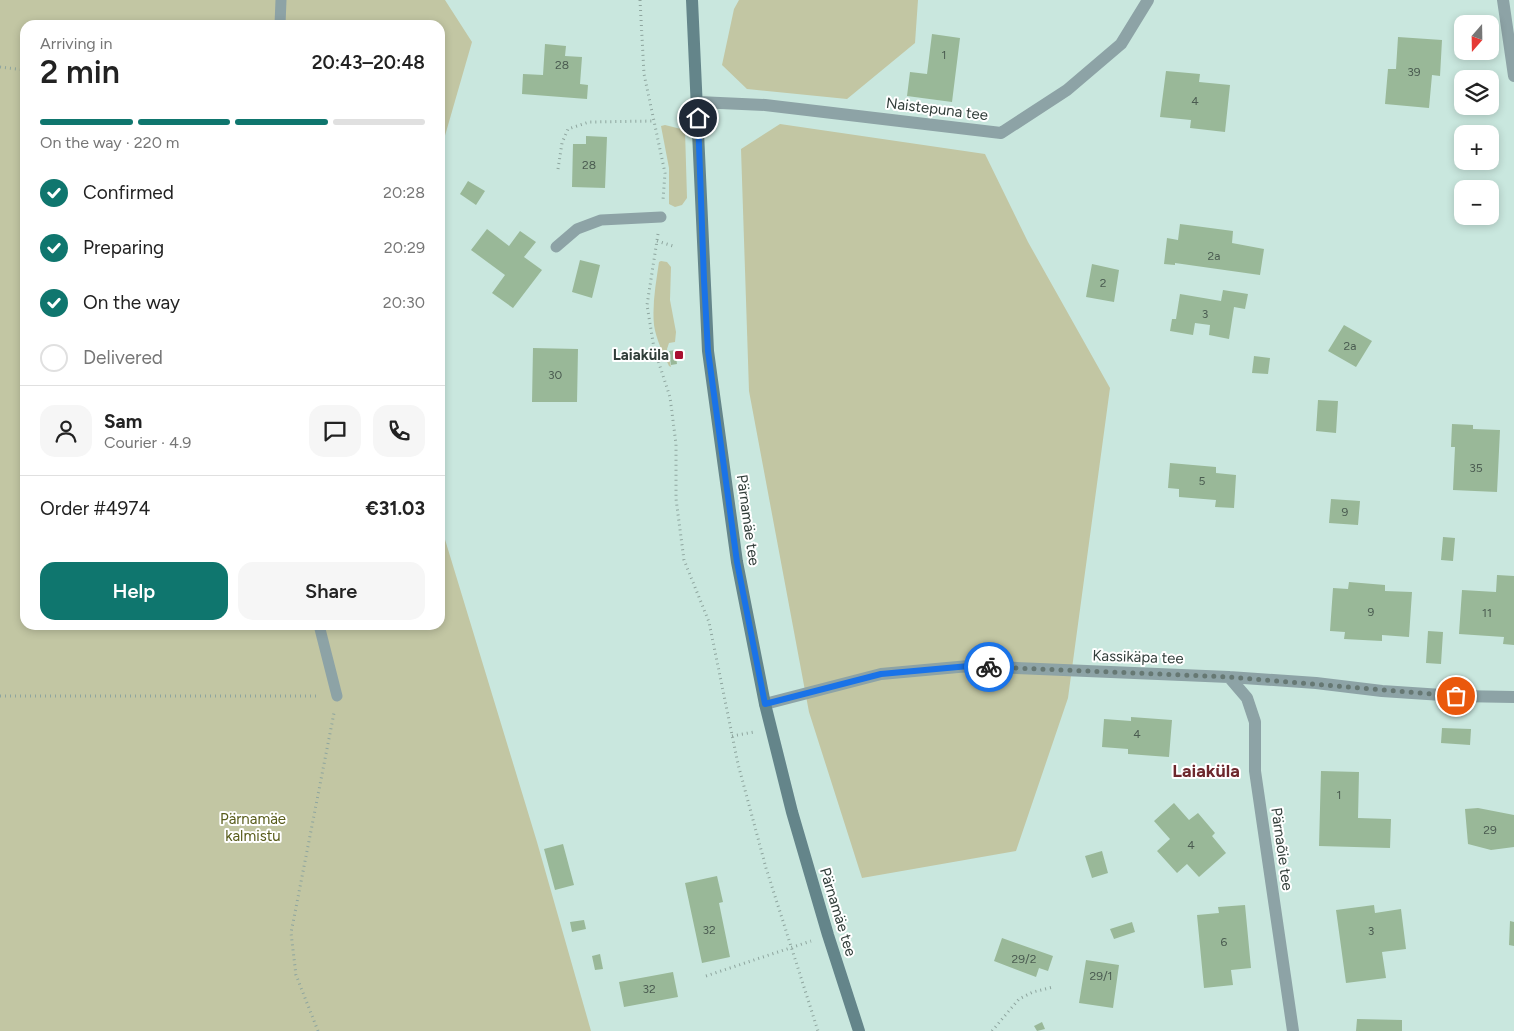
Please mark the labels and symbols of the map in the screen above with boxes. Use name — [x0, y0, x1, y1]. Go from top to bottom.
north arrow — [1454, 15, 1499, 60]
house number: 1 — [942, 48, 946, 62]
house number: 28 — [555, 58, 569, 72]
house number: 39 — [1407, 65, 1421, 79]
street label: Naistepuna tee — [885, 94, 989, 124]
house number: 4 — [1191, 94, 1199, 108]
pin — [677, 97, 719, 139]
house number: 28 — [582, 158, 596, 172]
house number: 2a — [1208, 249, 1220, 263]
house number: 2 — [1100, 276, 1106, 290]
house number: 3 — [1202, 307, 1208, 321]
house number: 2a — [1344, 339, 1356, 353]
place label: Laiaküla — [613, 346, 669, 364]
marker: Laiaküla — [673, 349, 685, 361]
house number: 30 — [548, 368, 562, 382]
house number: 35 — [1469, 461, 1483, 475]
street label: Pärnamäe tee — [733, 473, 763, 567]
house number: 5 — [1199, 474, 1206, 488]
house number: 9 — [1342, 505, 1349, 519]
house number: 9 — [1368, 605, 1375, 619]
house number: 11 — [1482, 606, 1492, 620]
courier — [964, 642, 1014, 692]
street label: Kassikäpa tee — [1092, 646, 1184, 668]
pin — [1435, 675, 1477, 717]
house number: 4 — [1133, 727, 1141, 741]
district label: Laiaküla — [1172, 760, 1240, 782]
house number: 1 — [1337, 788, 1341, 802]
street label: Pärnaõie tee — [1267, 806, 1297, 892]
park label: Pärnamäe kalmistu — [220, 810, 286, 845]
house number: 29 — [1483, 823, 1497, 837]
house number: 4 — [1187, 838, 1195, 852]
street label: Pärnamäe tee — [816, 866, 860, 958]
house number: 32 — [702, 923, 716, 937]
house number: 3 — [1368, 924, 1374, 938]
house number: 6 — [1221, 935, 1228, 949]
house number: 29/2 — [1012, 952, 1036, 966]
house number: 29/1 — [1089, 969, 1113, 983]
house number: 32 — [642, 982, 656, 996]

